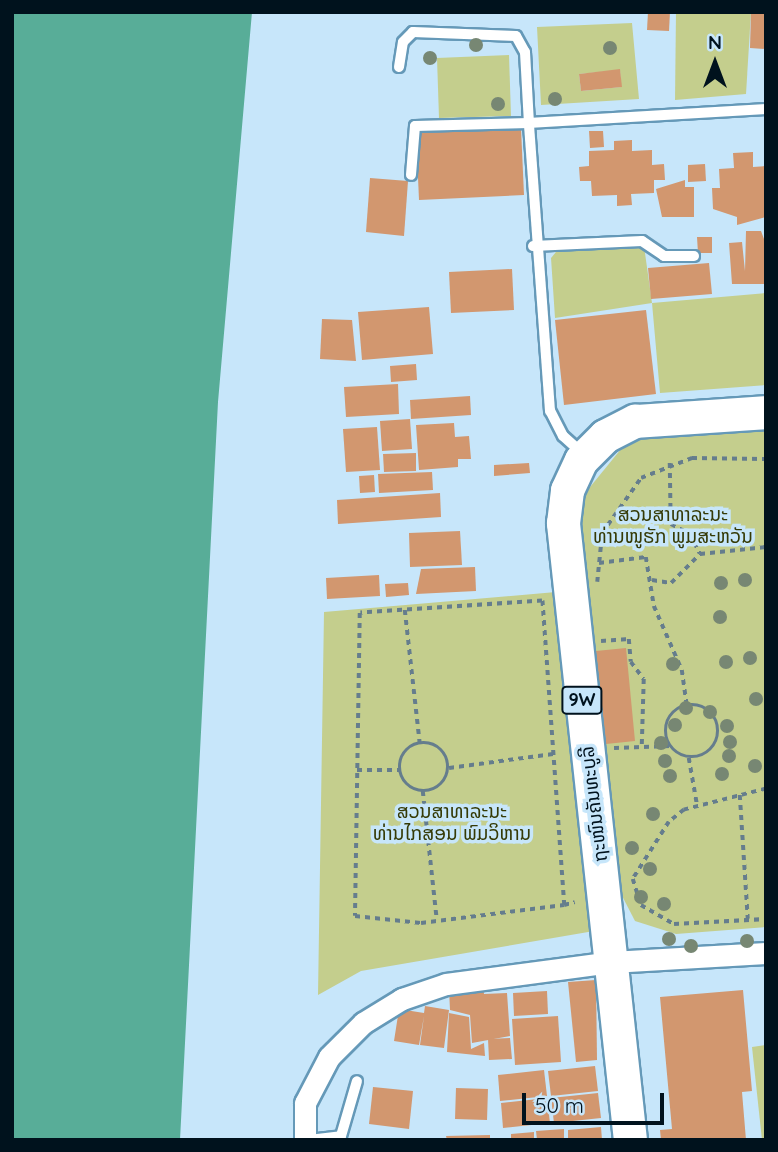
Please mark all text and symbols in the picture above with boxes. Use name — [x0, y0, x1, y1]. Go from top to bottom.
north arrow — [680, 28, 750, 98]
text: N — [708, 30, 722, 54]
park label: ສວນສາທາລະນະ ທ່ານໜູຮັກ ພູມສະຫວັນ — [593, 504, 753, 548]
road number: 9W — [561, 686, 603, 714]
street label: ຖະໜົນຄັນທະບູລີ — [576, 745, 612, 863]
park label: ສວນສາທາລະນະ ທ່ານໄກສອນ ພົມວິຫານ — [373, 801, 531, 845]
scale bar — [526, 1078, 668, 1122]
text: 50 m — [535, 1092, 584, 1118]

